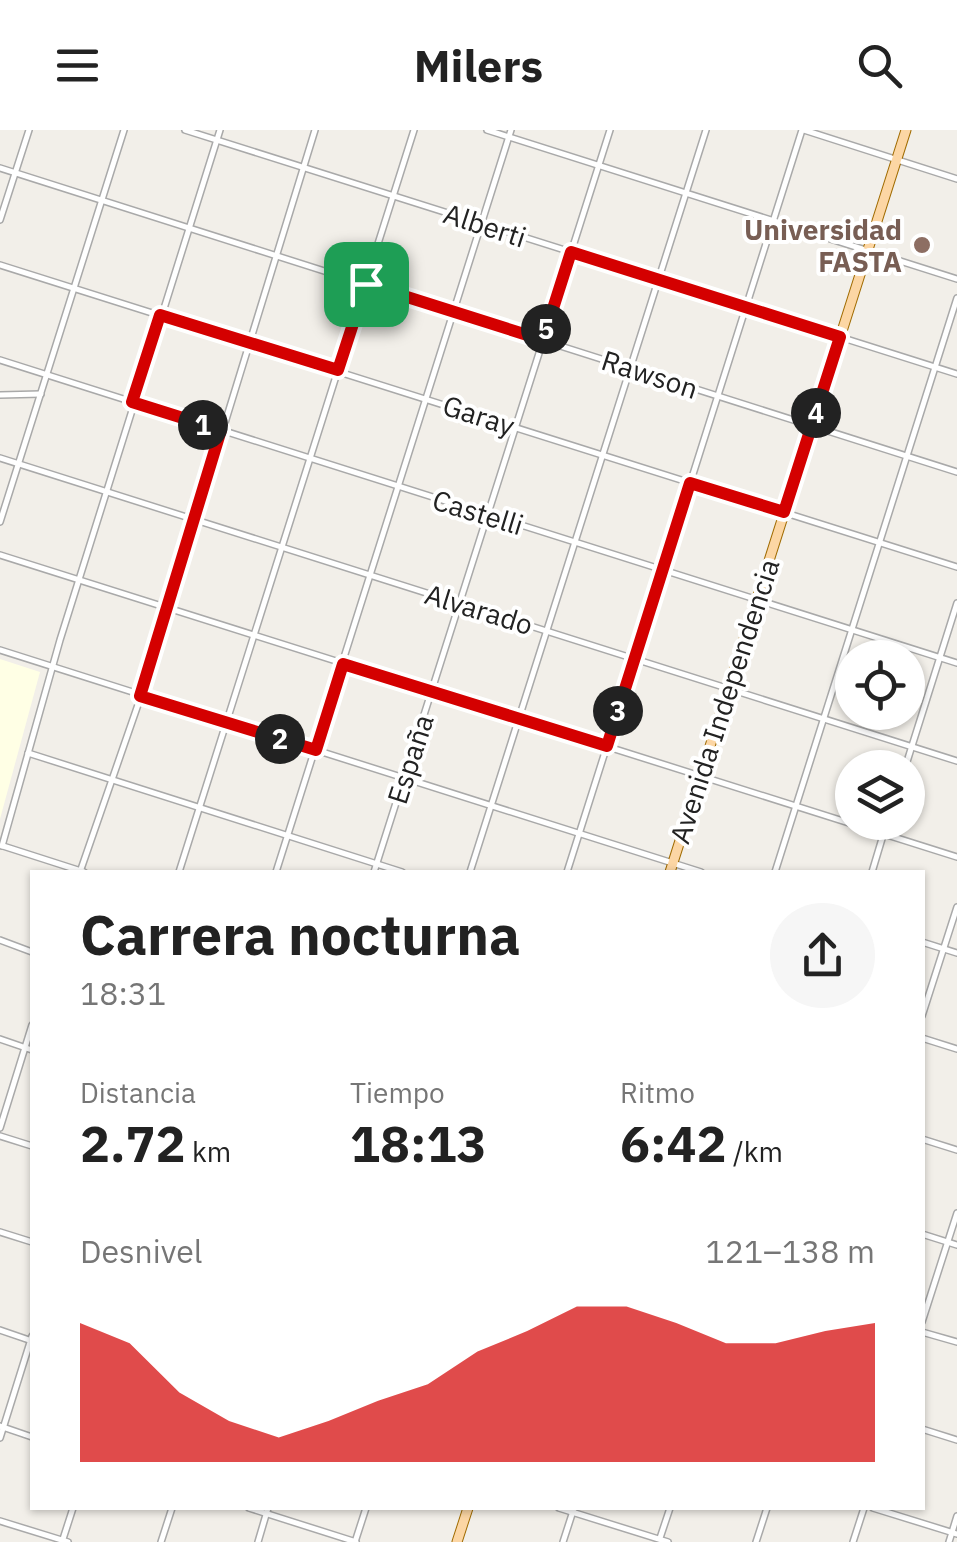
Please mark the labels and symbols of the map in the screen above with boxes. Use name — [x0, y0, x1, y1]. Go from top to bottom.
street label: Alberti — [439, 194, 531, 256]
place label: Universidad FASTA — [744, 211, 902, 280]
marker: Universidad FASTA — [911, 234, 933, 256]
pin — [324, 242, 409, 327]
pin: 5 — [521, 304, 571, 354]
street label: Rawson — [597, 341, 703, 407]
street label: Garay — [438, 386, 520, 444]
pin: 4 — [791, 388, 841, 438]
pin: 1 — [178, 400, 228, 450]
street label: Castelli — [428, 481, 528, 543]
street label: Avenida Independencia — [661, 554, 787, 848]
street label: Alvarado — [421, 575, 537, 643]
pin: 3 — [593, 686, 643, 736]
street label: España — [378, 709, 442, 808]
pin: 2 — [255, 714, 305, 764]

